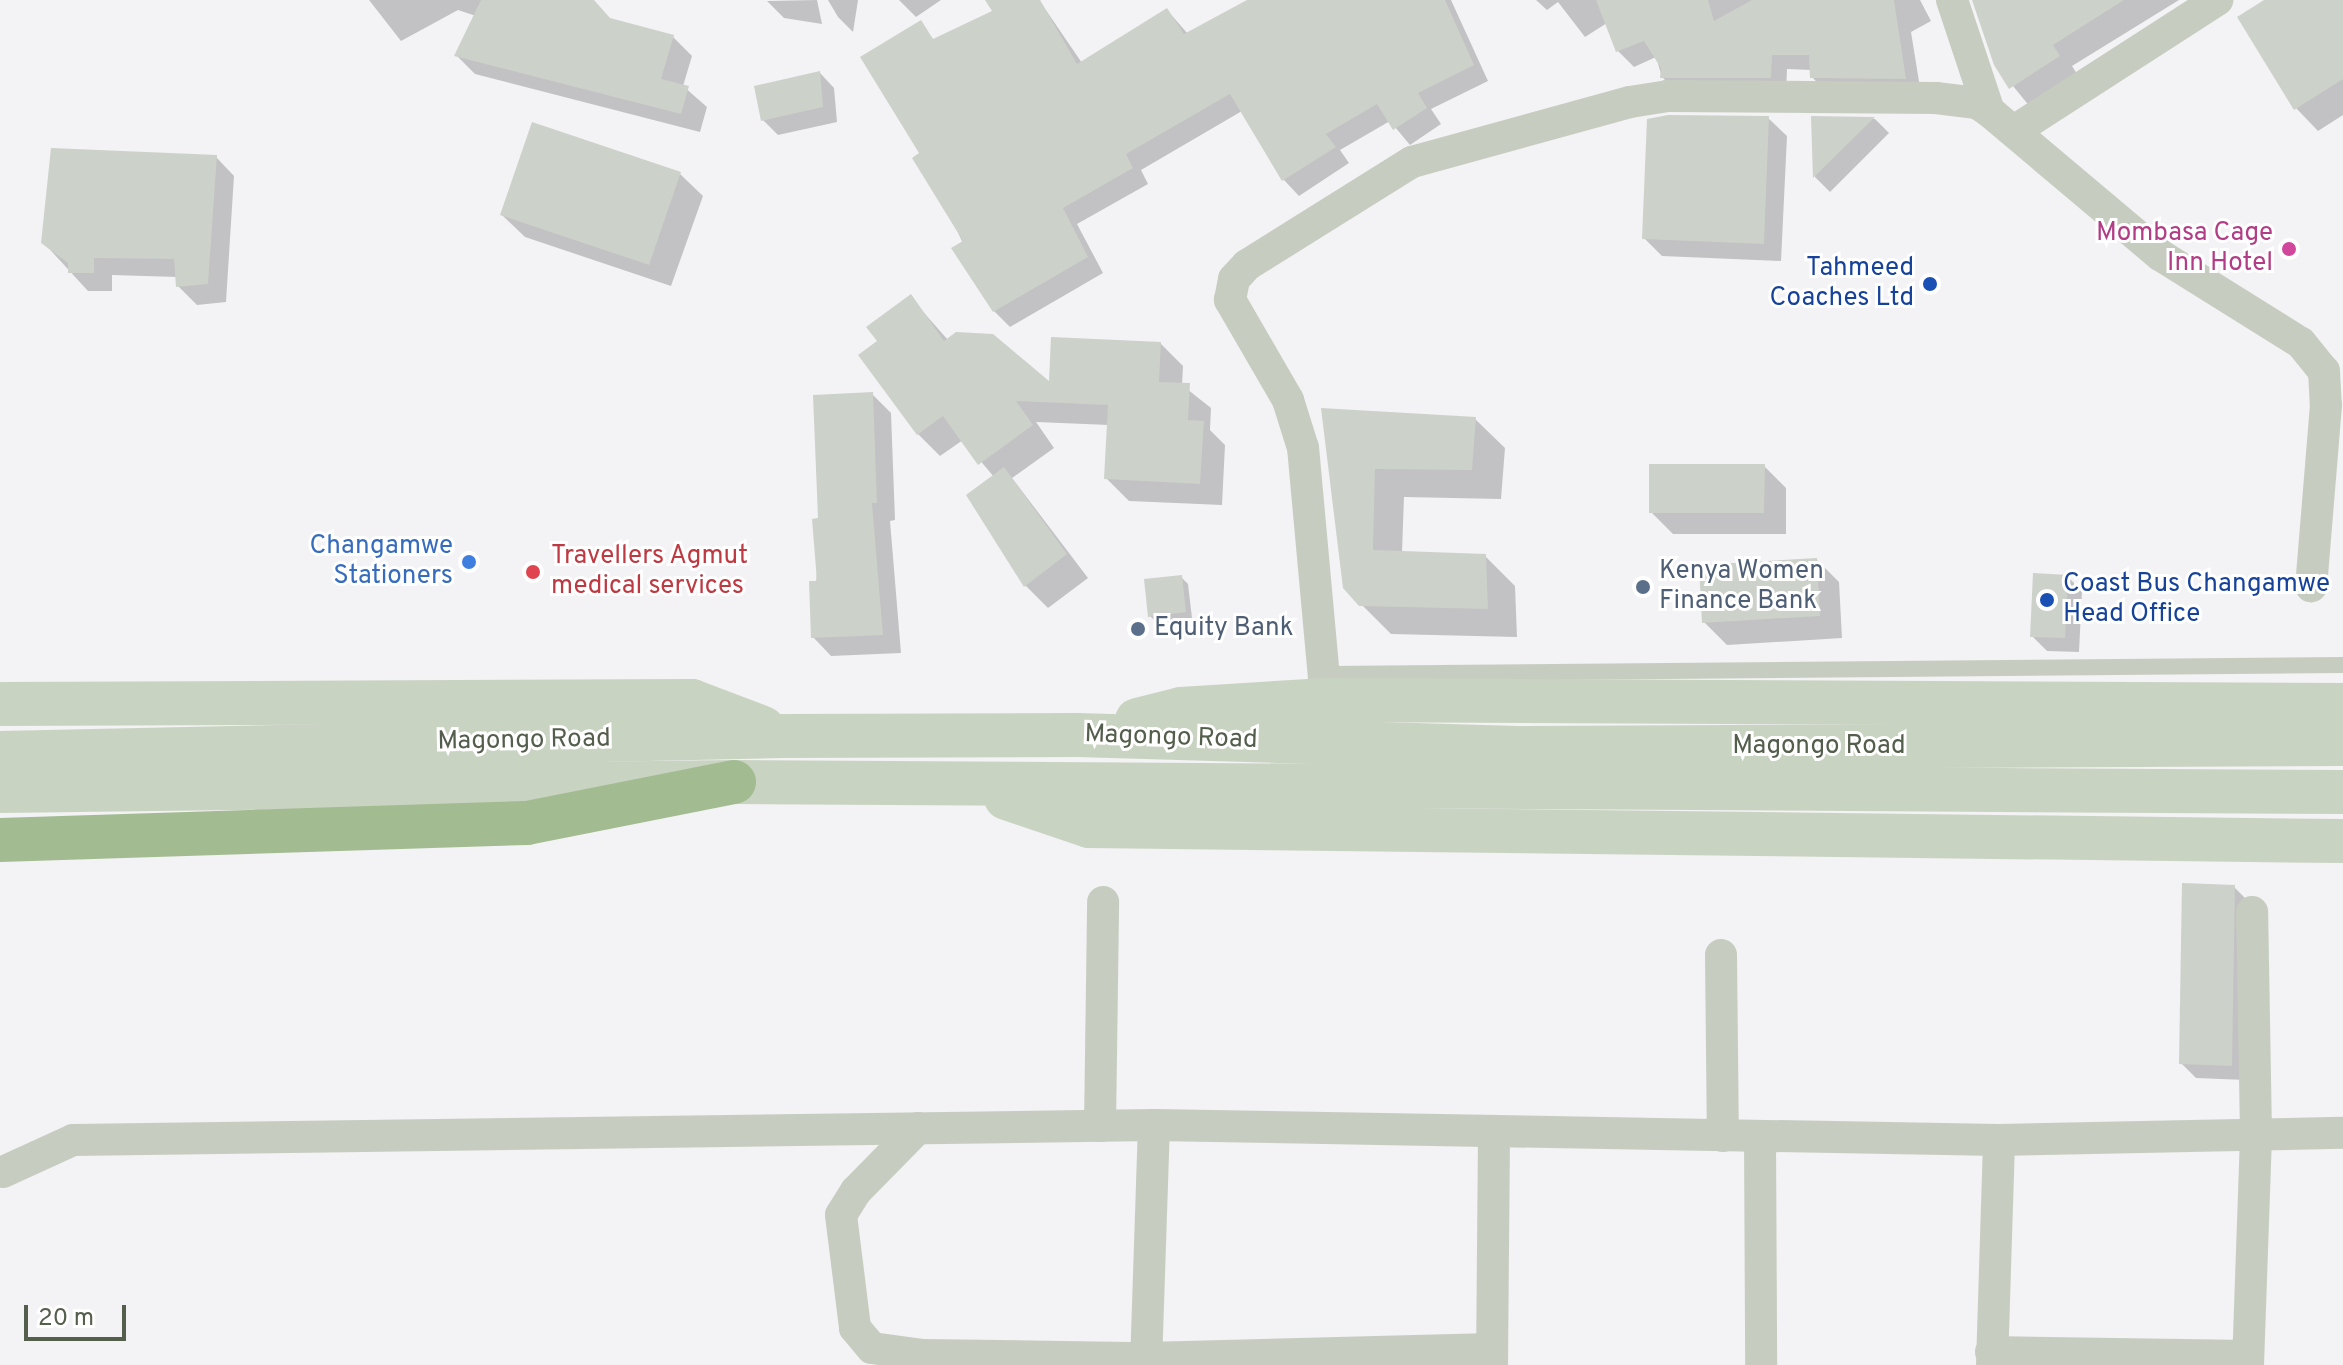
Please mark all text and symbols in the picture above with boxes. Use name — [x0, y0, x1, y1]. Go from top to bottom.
place label: Mombasa Cage Inn Hotel — [2096, 218, 2273, 280]
marker: Mombasa Cage Inn Hotel — [2280, 240, 2298, 258]
place label: Tahmeed Coaches Ltd — [1770, 253, 1914, 314]
marker: Tahmeed Coaches Ltd — [1921, 275, 1939, 293]
place label: Changamwe Stationers — [309, 531, 453, 592]
place label: Travellers Agmut medical services — [551, 541, 749, 602]
marker: Changamwe Stationers — [460, 553, 478, 571]
place label: Kenya Women Finance Bank — [1659, 556, 1824, 618]
marker: Travellers Agmut medical services — [522, 561, 544, 583]
place label: Coast Bus Changamwe Head Office — [2063, 569, 2330, 630]
marker: Kenya Women Finance Bank — [1634, 578, 1652, 596]
marker: Coast Bus Changamwe Head Office — [2038, 591, 2056, 609]
place label: Equity Bank — [1154, 613, 1294, 645]
marker: Equity Bank — [1129, 620, 1147, 638]
street label: Magongo Road — [1084, 719, 1258, 757]
street label: Magongo Road — [437, 724, 611, 758]
street label: Magongo Road — [1732, 731, 1906, 763]
scale bar — [28, 1289, 130, 1339]
text: 20 m — [38, 1304, 94, 1334]

